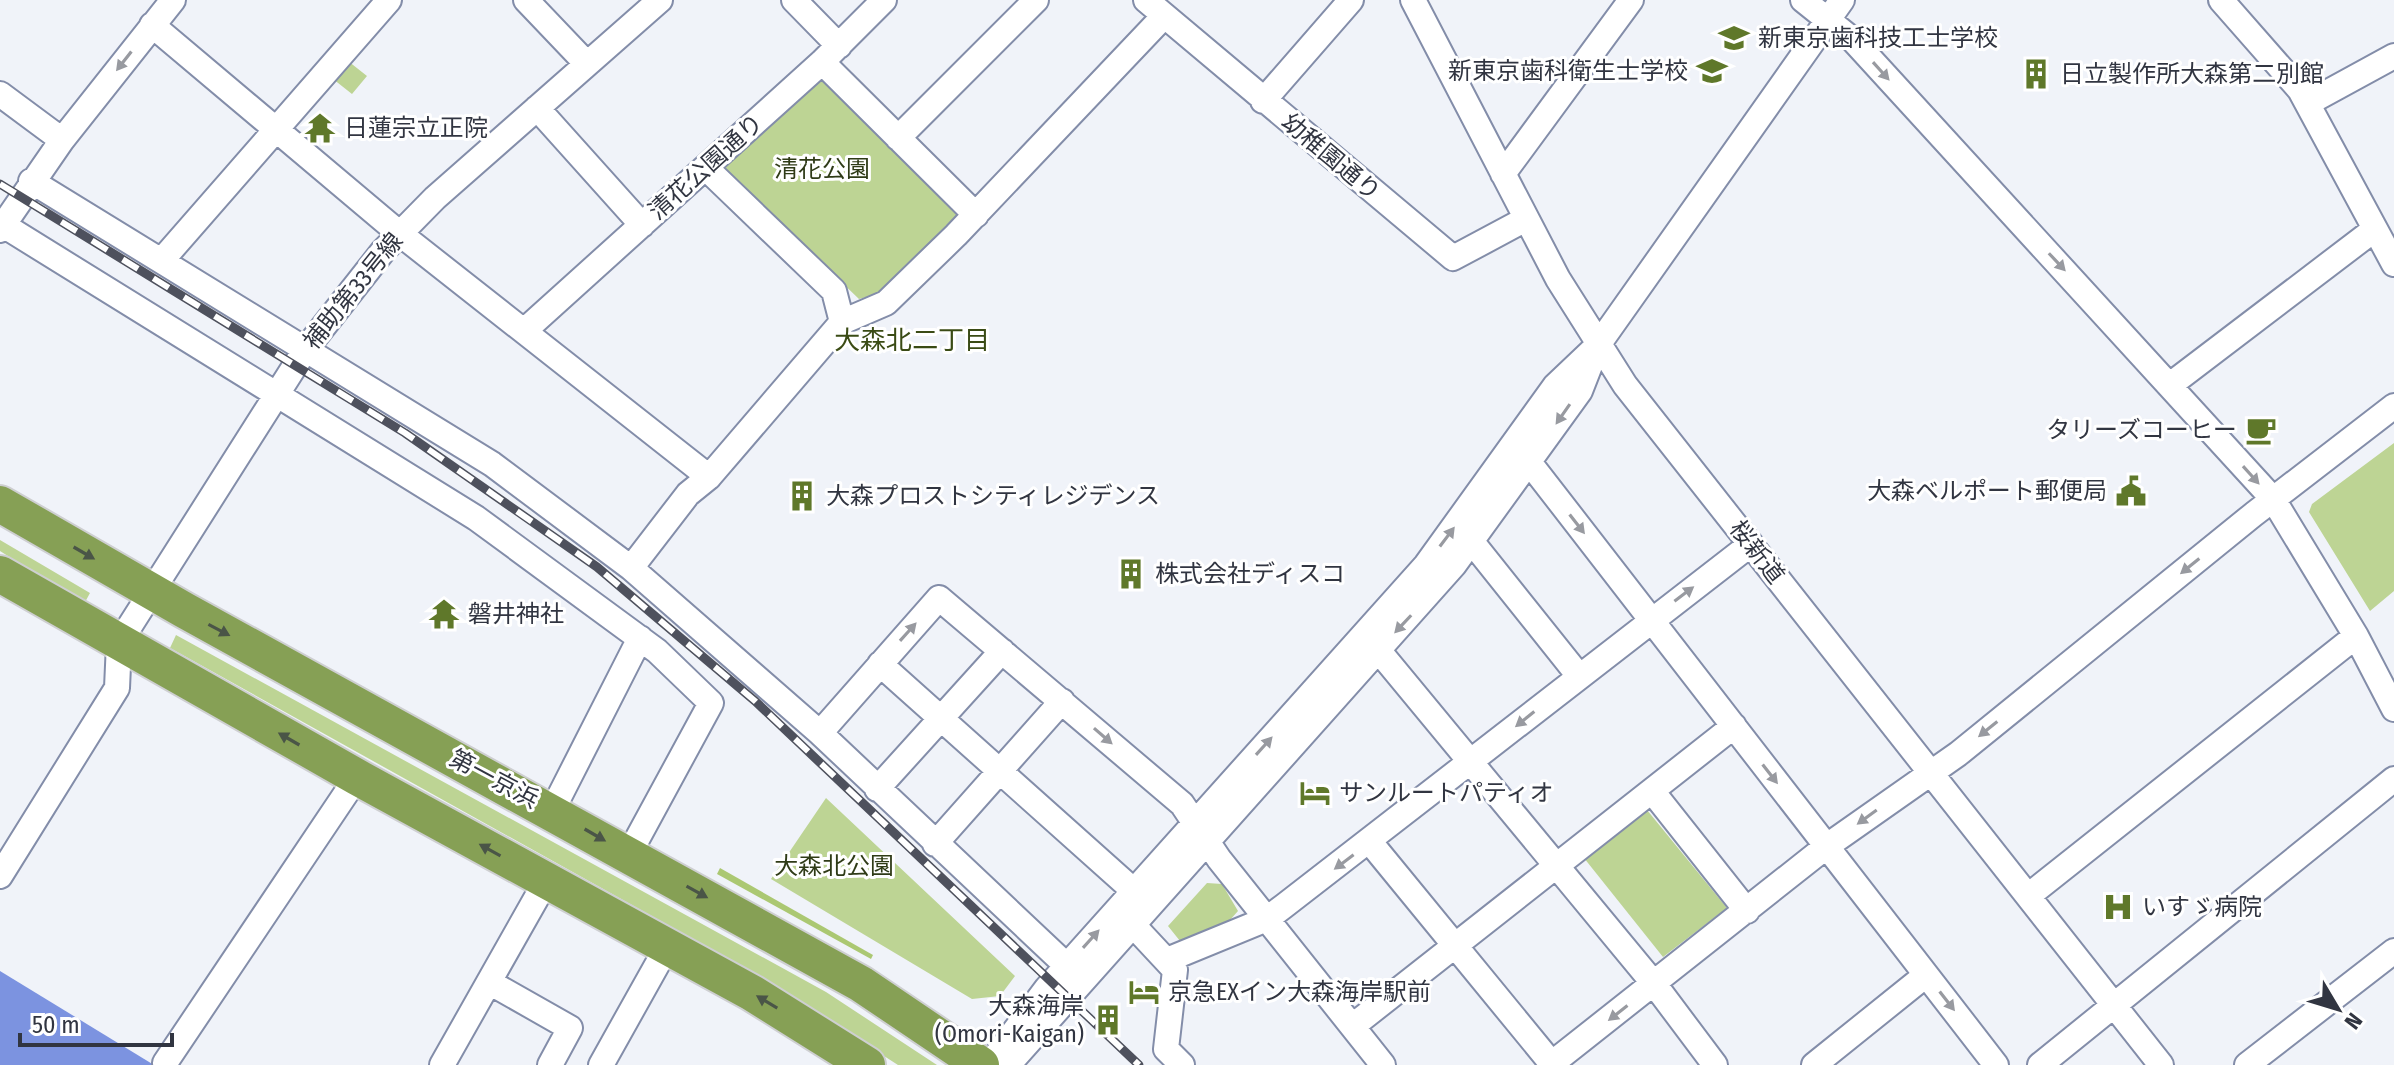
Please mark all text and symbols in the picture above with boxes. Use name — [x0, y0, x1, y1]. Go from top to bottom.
school or university icon: 新東京歯科技工士学校 — [1717, 21, 1751, 55]
place label: 新東京歯科技工士学校 — [1758, 24, 1998, 52]
one-way arrow — [116, 51, 133, 71]
school or university icon: 新東京歯科衛生士学校 — [1695, 54, 1729, 88]
place label: 新東京歯科衛生士学校 — [1448, 57, 1688, 85]
building icon: 日立製作所大森第二別館 — [2019, 57, 2053, 91]
place label: 日立製作所大森第二別館 — [2060, 60, 2324, 88]
one-way arrow — [1872, 61, 1890, 80]
street label: 清花公園通り — [643, 108, 769, 226]
street label: 幼稚園通り — [1276, 108, 1386, 206]
temple icon: 日蓮宗立正院 — [303, 111, 337, 145]
place label: 日蓮宗立正院 — [344, 114, 488, 142]
park label: 清花公園 — [774, 155, 870, 183]
street label: 補助第33号線 — [298, 227, 408, 355]
one-way arrow — [2047, 253, 2065, 272]
district label: 大森北二丁目 — [834, 325, 990, 356]
one-way arrow — [1556, 404, 1571, 425]
cafe icon: タリーズコーヒー — [2244, 413, 2278, 447]
place label: タリーズコーヒー — [2046, 416, 2237, 444]
one-way arrow — [2242, 465, 2259, 485]
public building icon: 大森ベルポート郵便局 — [2114, 474, 2148, 508]
place label: 大森ベルポート郵便局 — [1867, 477, 2107, 505]
building icon: 大森プロストシティレジデンス — [785, 479, 819, 513]
place label: 大森プロストシティレジデンス — [826, 482, 1160, 510]
one-way arrow — [1568, 514, 1584, 534]
street label: 桜新道 — [1724, 515, 1790, 589]
one-way arrow — [1439, 526, 1455, 548]
one-way arrow — [73, 546, 95, 560]
building icon: 株式会社ディスコ — [1114, 557, 1148, 591]
one-way arrow — [2180, 557, 2200, 573]
place label: 株式会社ディスコ — [1155, 560, 1345, 588]
one-way arrow — [1674, 586, 1694, 602]
temple icon: 磐井神社 — [427, 597, 461, 631]
place label: 磐井神社 — [468, 600, 564, 628]
one-way arrow — [1394, 614, 1413, 633]
one-way arrow — [208, 622, 230, 636]
one-way arrow — [899, 623, 917, 642]
one-way arrow — [1515, 710, 1535, 727]
one-way arrow — [1978, 720, 1998, 737]
one-way arrow — [1092, 727, 1112, 744]
one-way arrow — [278, 732, 300, 746]
one-way arrow — [1255, 736, 1272, 756]
street label: 第一京浜 — [445, 744, 543, 814]
one-way arrow — [1762, 764, 1778, 784]
hotel icon: サンルートパティオ — [1298, 776, 1332, 810]
place label: サンルートパティオ — [1339, 779, 1554, 807]
one-way arrow — [1856, 809, 1877, 824]
one-way arrow — [583, 828, 606, 842]
one-way arrow — [479, 844, 502, 857]
park label: 大森北公園 — [774, 852, 894, 880]
one-way arrow — [1334, 853, 1354, 869]
one-way arrow — [686, 885, 708, 899]
hospital icon: いすゞ病院 — [2101, 890, 2135, 924]
place label: いすゞ病院 — [2142, 893, 2262, 921]
one-way arrow — [1081, 930, 1099, 949]
north arrow — [2298, 969, 2378, 1049]
hotel icon: 京急EXイン大森海岸駅前 — [1127, 975, 1161, 1009]
place label: 京急EXイン大森海岸駅前 — [1168, 978, 1431, 1006]
one-way arrow — [1938, 991, 1954, 1011]
place label: 大森海岸 (Omori-Kaigan) — [935, 992, 1084, 1048]
one-way arrow — [756, 996, 778, 1010]
scale bar — [20, 997, 172, 1047]
building icon: 大森海岸 (Omori-Kaigan) — [1091, 1003, 1125, 1037]
one-way arrow — [1608, 1004, 1629, 1020]
text: N — [2339, 1007, 2368, 1035]
text: 50 m — [32, 1011, 80, 1039]

